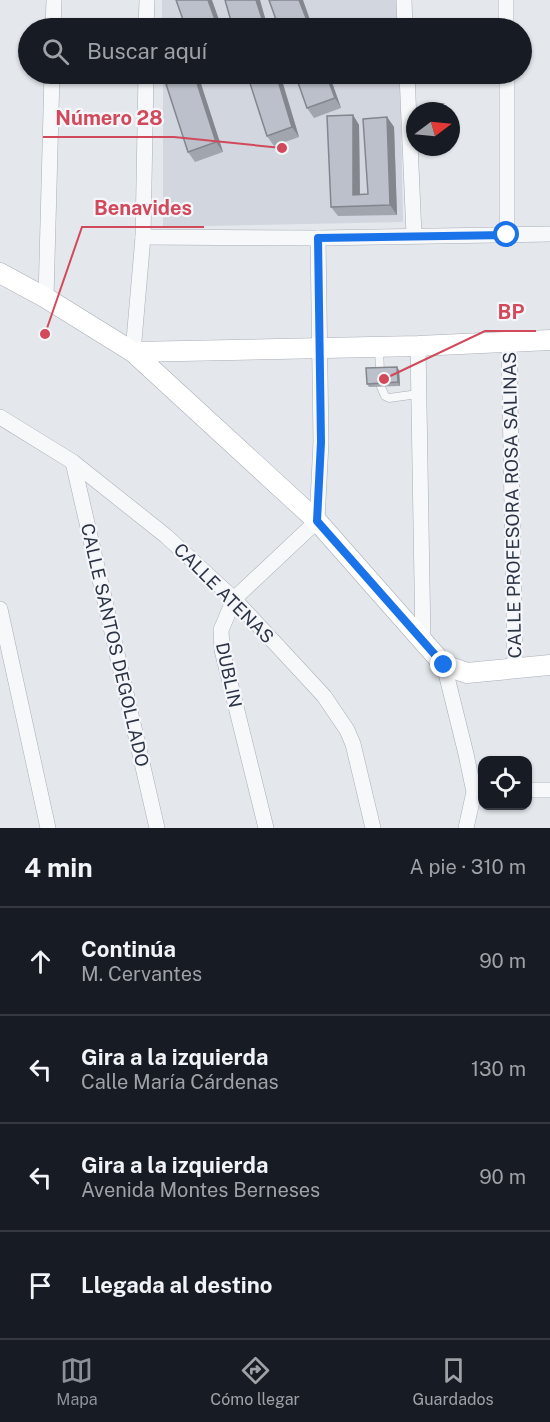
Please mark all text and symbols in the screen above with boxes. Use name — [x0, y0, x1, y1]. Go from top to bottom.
search box — [18, 18, 532, 84]
icon: search — [39, 35, 72, 68]
text: Buscar aquí — [87, 38, 207, 64]
callout: Número 28 — [43, 99, 174, 137]
north arrow — [406, 102, 460, 156]
text: Número 28 — [55, 106, 163, 130]
callout: Benavides — [82, 189, 204, 227]
text: Benavides — [94, 196, 192, 220]
route start — [493, 221, 519, 247]
callout: BP — [485, 293, 536, 331]
text: BP — [497, 300, 525, 324]
street label: CALLE PROFESORA ROSA SALINAS — [499, 352, 525, 658]
street label: CALLE SANTOS DEGOLLADO — [77, 521, 153, 769]
street label: CALLE ATENAS — [170, 539, 278, 647]
street label: DUBLIN — [212, 640, 246, 710]
route end — [430, 651, 456, 677]
map controls — [478, 756, 532, 810]
button: locate — [478, 756, 532, 810]
text: 4 min — [24, 852, 93, 883]
text: A pie · 310 m — [410, 855, 526, 879]
text: Continúa — [81, 936, 176, 962]
icon: ahead — [24, 945, 57, 978]
text: 90 m — [479, 949, 526, 973]
text: M. Cervantes — [81, 962, 202, 986]
text: Gira a la izquierda — [81, 1044, 268, 1070]
icon: left — [24, 1053, 57, 1086]
text: 130 m — [471, 1057, 526, 1081]
text: Calle María Cárdenas — [81, 1070, 279, 1094]
text: Gira a la izquierda — [81, 1152, 268, 1178]
icon: left — [24, 1161, 57, 1194]
text: 90 m — [479, 1165, 526, 1189]
text: Avenida Montes Berneses — [81, 1178, 320, 1202]
icon: arrive — [24, 1269, 57, 1302]
text: Llegada al destino — [81, 1272, 272, 1298]
tab: Mapa — [56, 1354, 98, 1409]
tab: Cómo llegar — [210, 1354, 300, 1409]
tab: Guardados — [413, 1354, 494, 1409]

